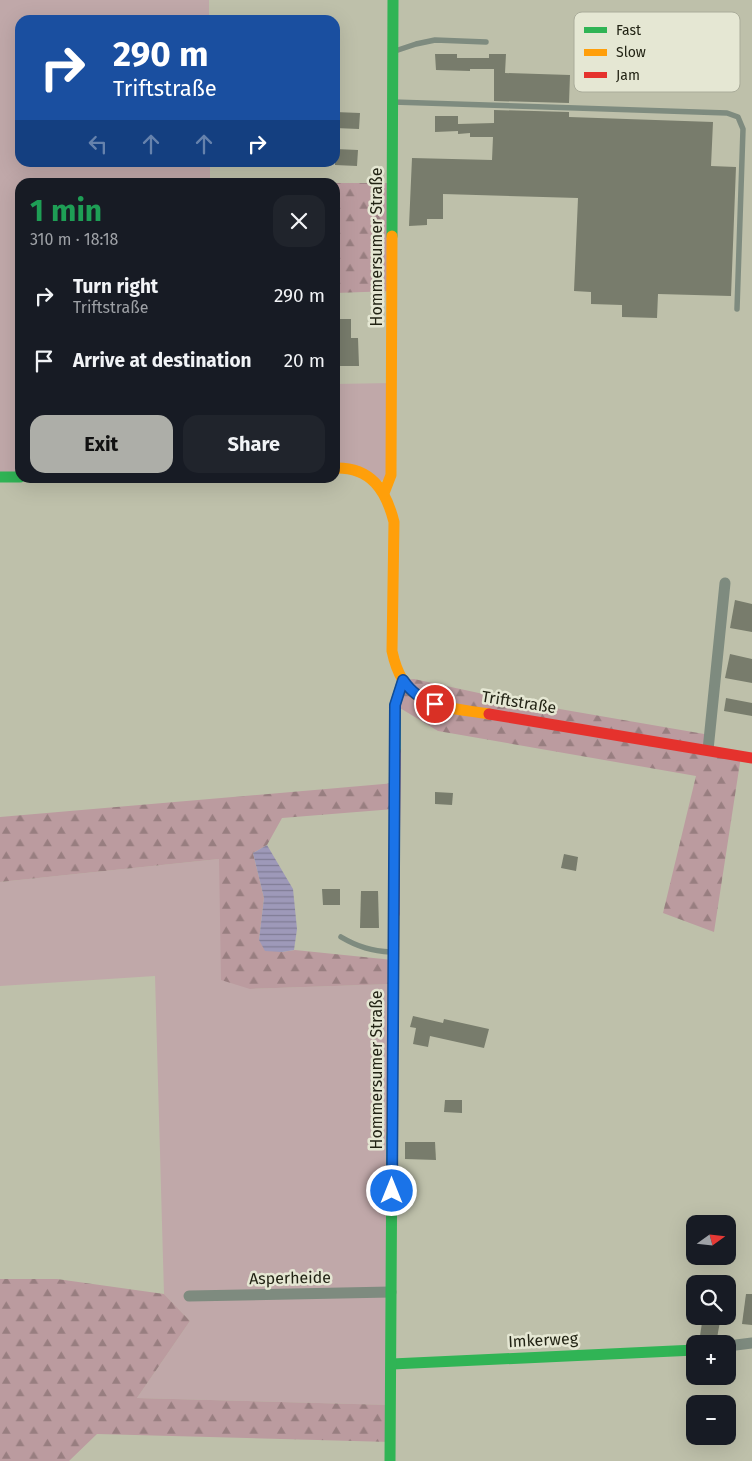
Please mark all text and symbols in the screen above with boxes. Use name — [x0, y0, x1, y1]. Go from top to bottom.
legend — [574, 12, 740, 92]
text: Fast — [616, 22, 642, 39]
text: 290 m — [113, 33, 209, 75]
icon: right — [30, 35, 95, 100]
text: Slow — [616, 44, 646, 61]
text: Jam — [616, 67, 640, 84]
text: Triftstraße — [113, 75, 217, 102]
icon: left — [84, 130, 112, 158]
icon: ahead — [137, 130, 165, 158]
icon: ahead — [190, 130, 218, 158]
icon: right — [243, 130, 271, 158]
street label: Hommersumer Straße — [367, 168, 386, 326]
text: 1 min — [30, 193, 102, 229]
button: close — [273, 195, 325, 247]
text: 310 m · 18:18 — [30, 230, 118, 249]
text: Turn right — [73, 275, 158, 298]
icon: right — [30, 282, 58, 310]
text: 290 m — [274, 284, 325, 307]
text: Triftstraße — [73, 298, 148, 317]
icon: arrive — [30, 347, 58, 375]
text: Arrive at destination — [73, 349, 252, 372]
text: 20 m — [284, 349, 325, 372]
button: Exit — [30, 415, 173, 473]
button: Share — [183, 415, 325, 473]
pin — [414, 683, 456, 725]
street label: Triftstraße — [480, 687, 558, 717]
icon: arrive — [421, 690, 449, 718]
street label: Hommersumer Straße — [367, 991, 386, 1149]
position arrow — [365, 1164, 417, 1216]
north arrow — [686, 1215, 736, 1265]
map controls — [686, 1215, 736, 1445]
street label: Asperheide — [249, 1268, 331, 1288]
button: search — [686, 1275, 736, 1325]
street label: Imkerweg — [508, 1329, 579, 1351]
button: + — [686, 1335, 736, 1385]
button: − — [686, 1395, 736, 1445]

